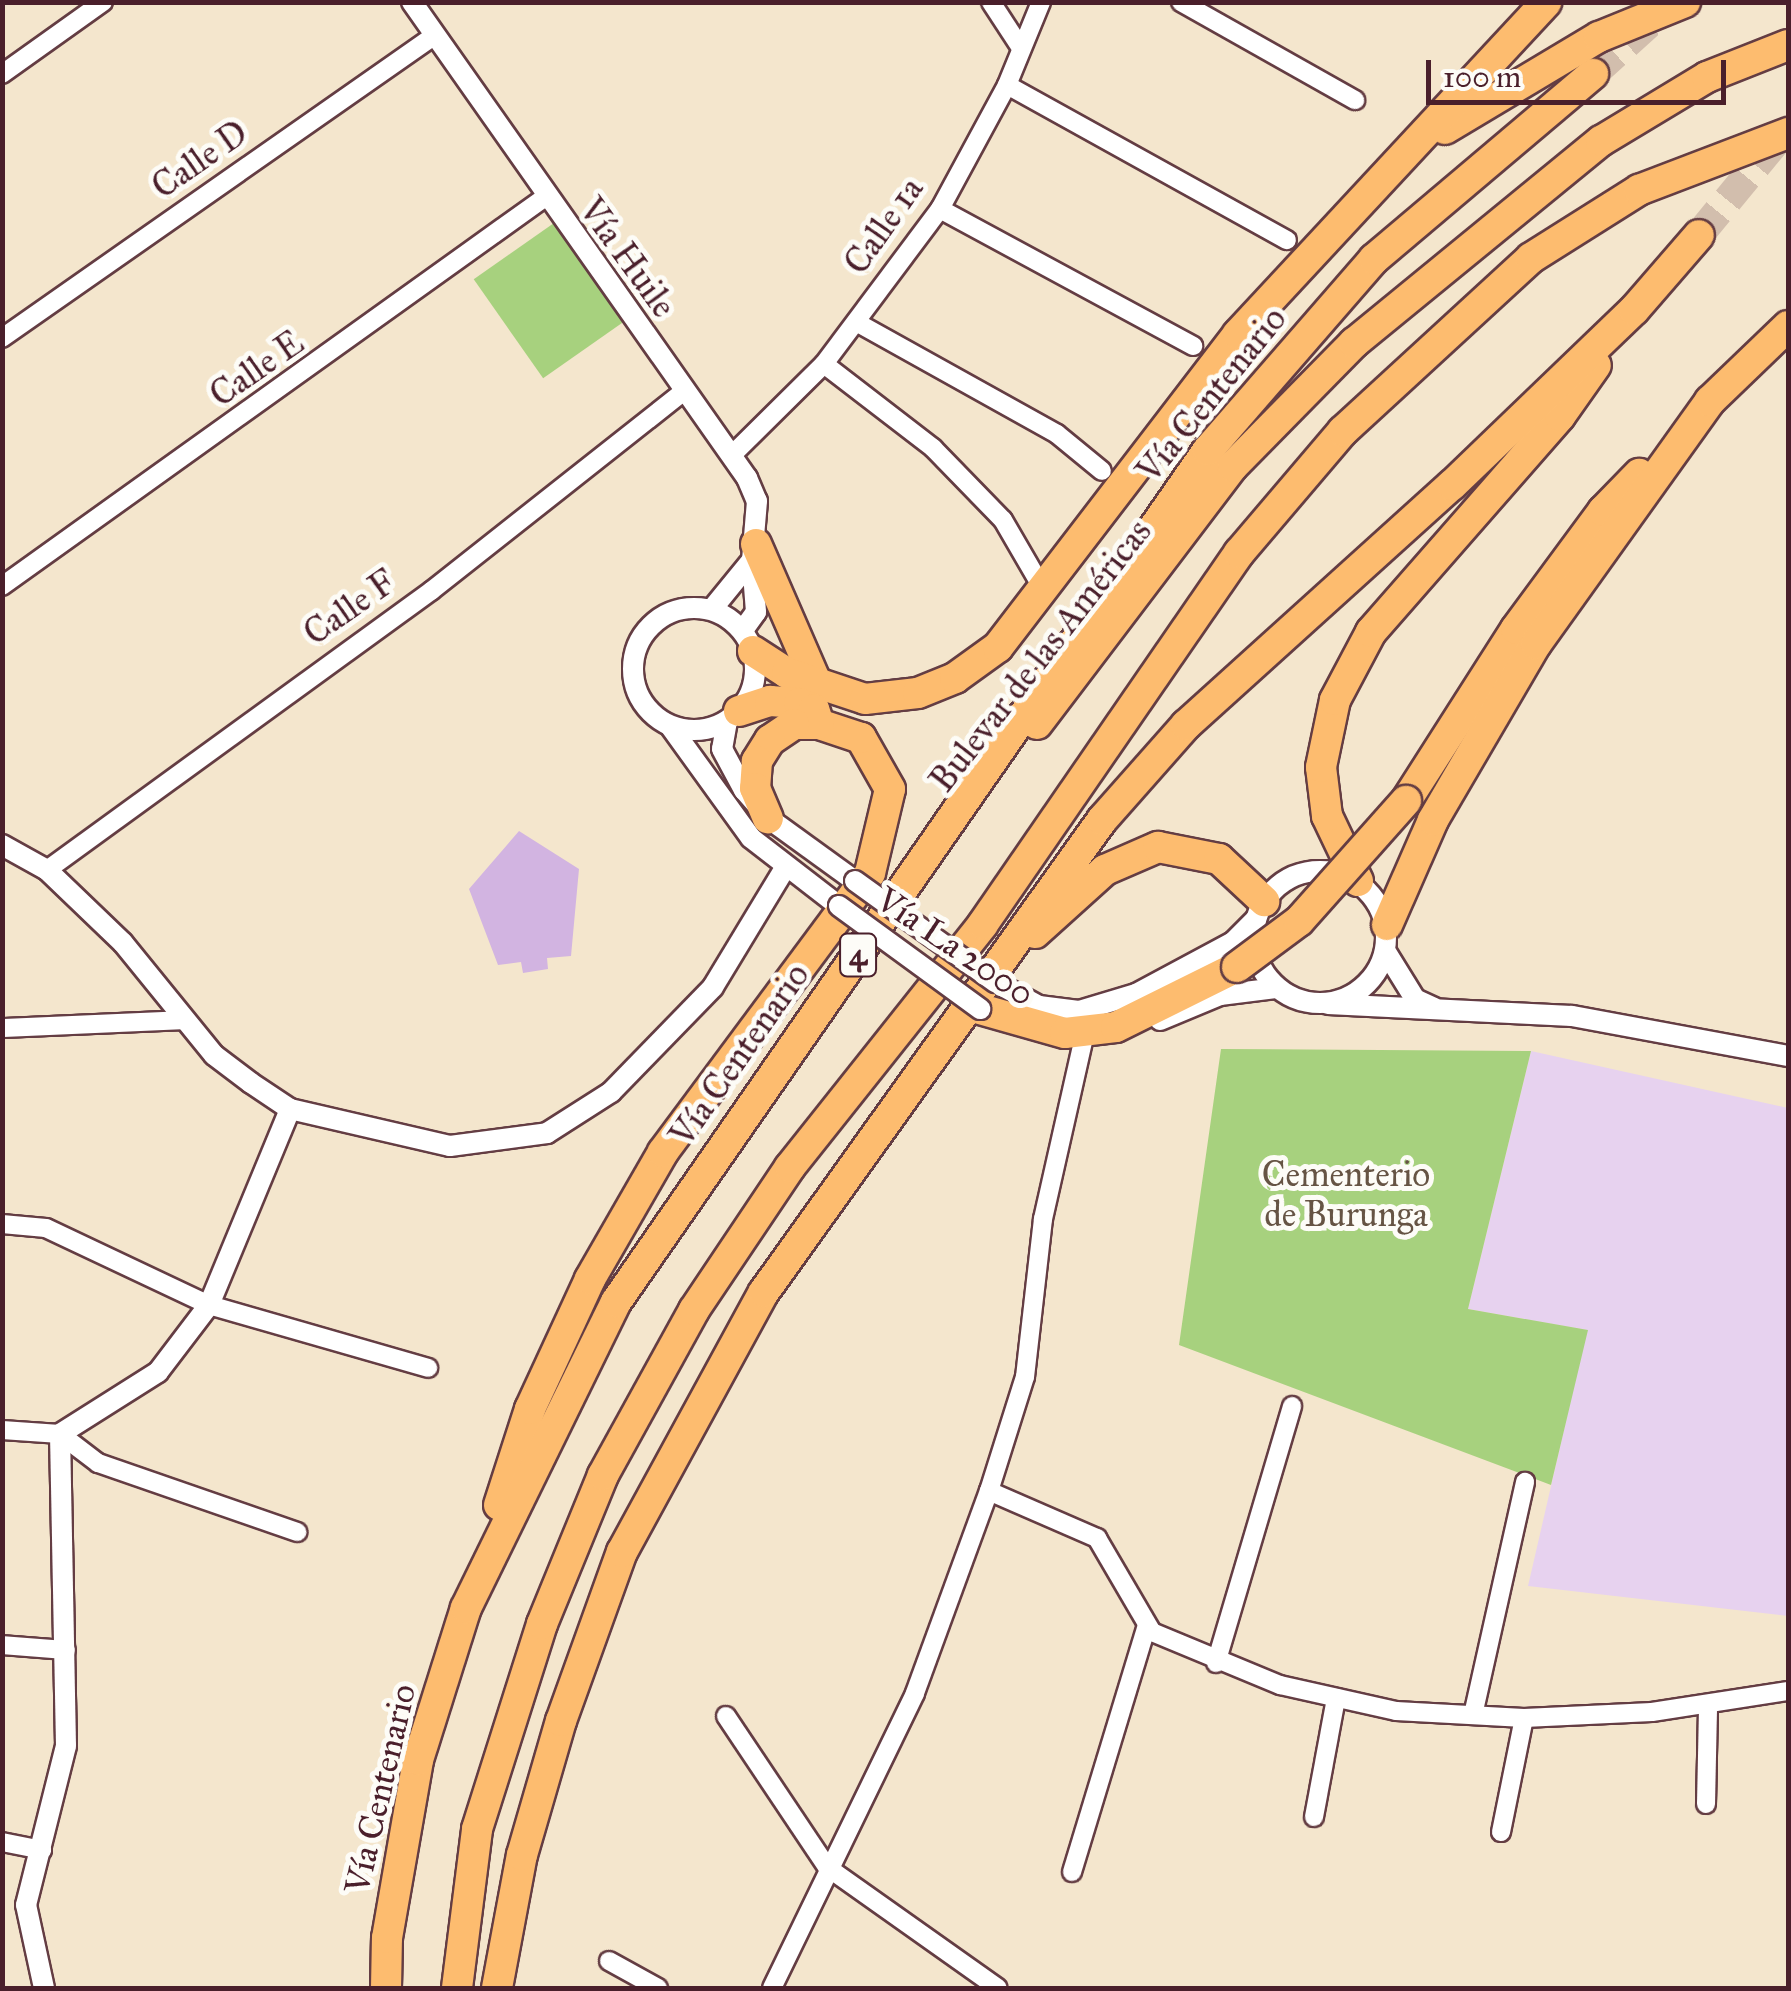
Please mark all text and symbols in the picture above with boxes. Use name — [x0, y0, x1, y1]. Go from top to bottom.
scale bar — [1431, 40, 1731, 102]
text: 100 m — [1443, 59, 1521, 95]
street label: Calle D — [144, 112, 256, 208]
street label: Calle 1a — [836, 170, 932, 282]
street label: Vía Huile — [570, 190, 684, 326]
street label: Vía Centenario — [1128, 299, 1296, 491]
street label: Calle E — [202, 322, 312, 416]
street label: Bulevar de las Américas — [922, 511, 1160, 801]
street label: Calle F — [296, 561, 404, 655]
street label: Vía La 2000 — [868, 879, 1042, 1015]
road number: 4 — [838, 928, 878, 982]
street label: Vía Centenario — [662, 955, 818, 1155]
park label: Cementerio de Burunga — [1262, 1154, 1430, 1236]
street label: Vía Centenario — [337, 1680, 425, 1898]

